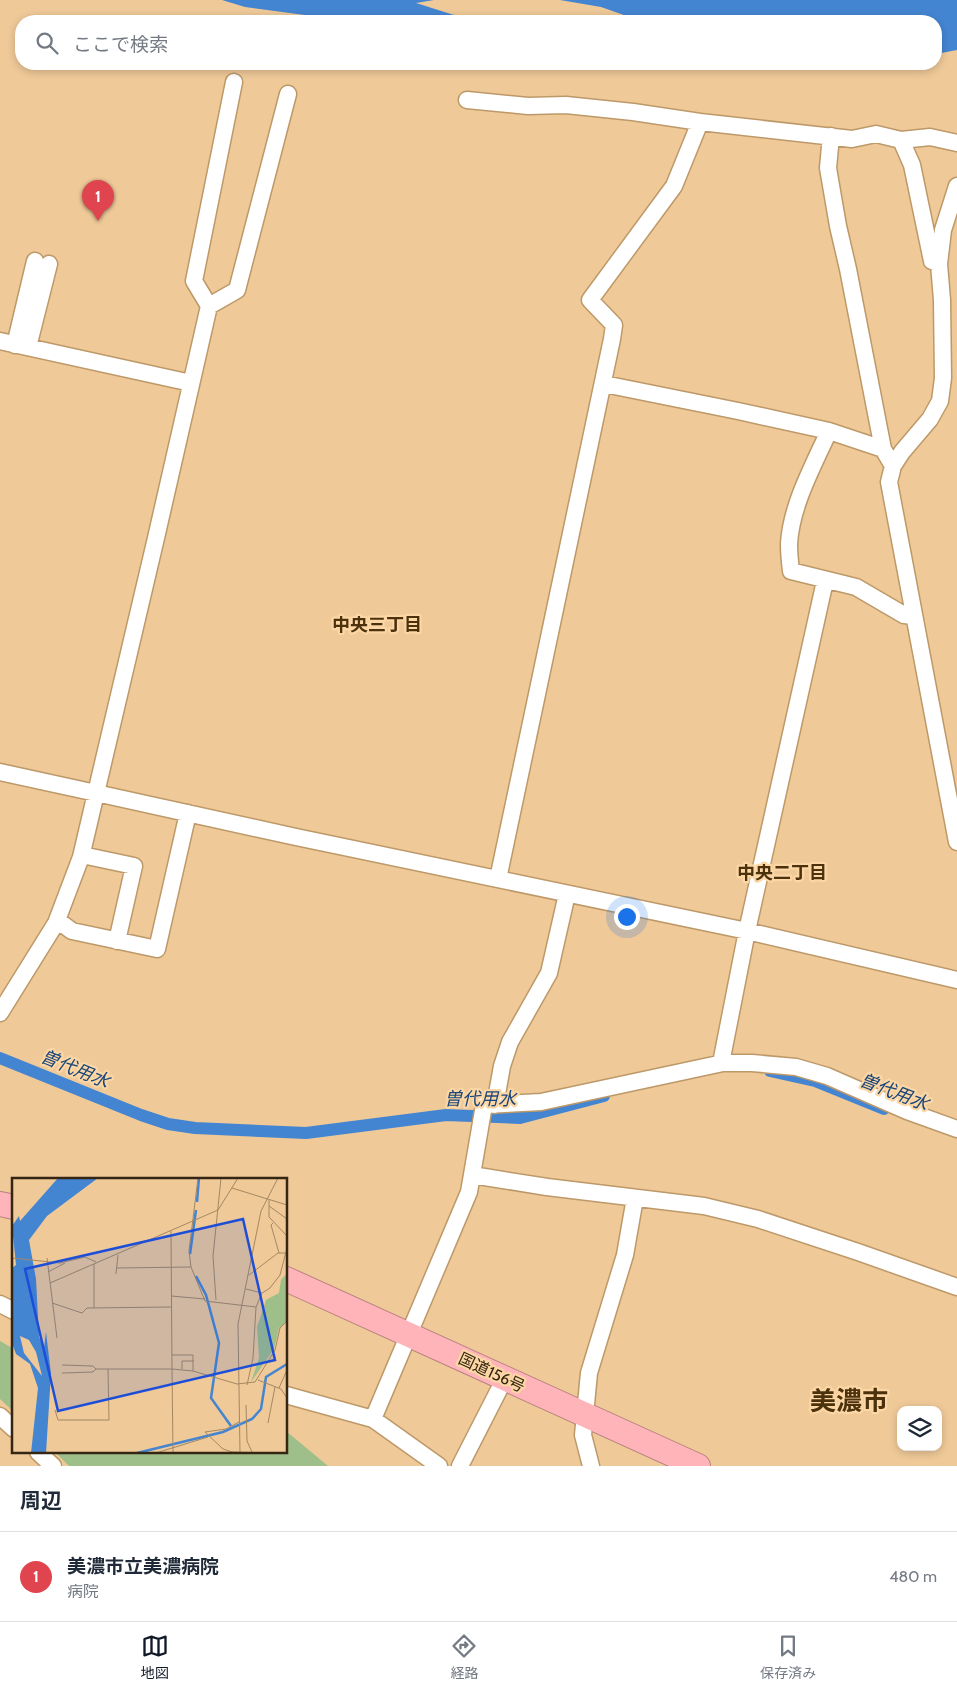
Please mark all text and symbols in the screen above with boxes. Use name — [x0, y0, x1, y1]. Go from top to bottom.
search box — [15, 15, 942, 70]
icon: search — [33, 29, 61, 57]
text: ここで検索 — [73, 33, 168, 56]
pin: 1 — [82, 180, 114, 221]
district label: 中央三丁目 — [332, 614, 422, 636]
district label: 中央二丁目 — [737, 862, 827, 884]
your location — [614, 904, 640, 930]
water label: 曽代用水 — [38, 1045, 114, 1093]
water label: 曽代用水 — [856, 1069, 933, 1116]
water label: 曽代用水 — [444, 1088, 518, 1110]
inset map — [12, 1178, 288, 1454]
street label: 国道156号 — [456, 1349, 528, 1396]
district label: 美濃市 — [810, 1385, 888, 1417]
map controls — [897, 1406, 942, 1451]
button: layers — [897, 1406, 942, 1451]
text: 周辺 — [20, 1488, 62, 1513]
text: 美濃市立美濃病院 — [67, 1555, 219, 1578]
text: 1 — [33, 1567, 39, 1586]
text: 480 m — [889, 1567, 937, 1586]
text: 病院 — [67, 1582, 99, 1601]
tab: 地図 — [141, 1632, 169, 1682]
tab: 経路 — [450, 1632, 478, 1682]
tab: 保存済み — [760, 1632, 816, 1682]

